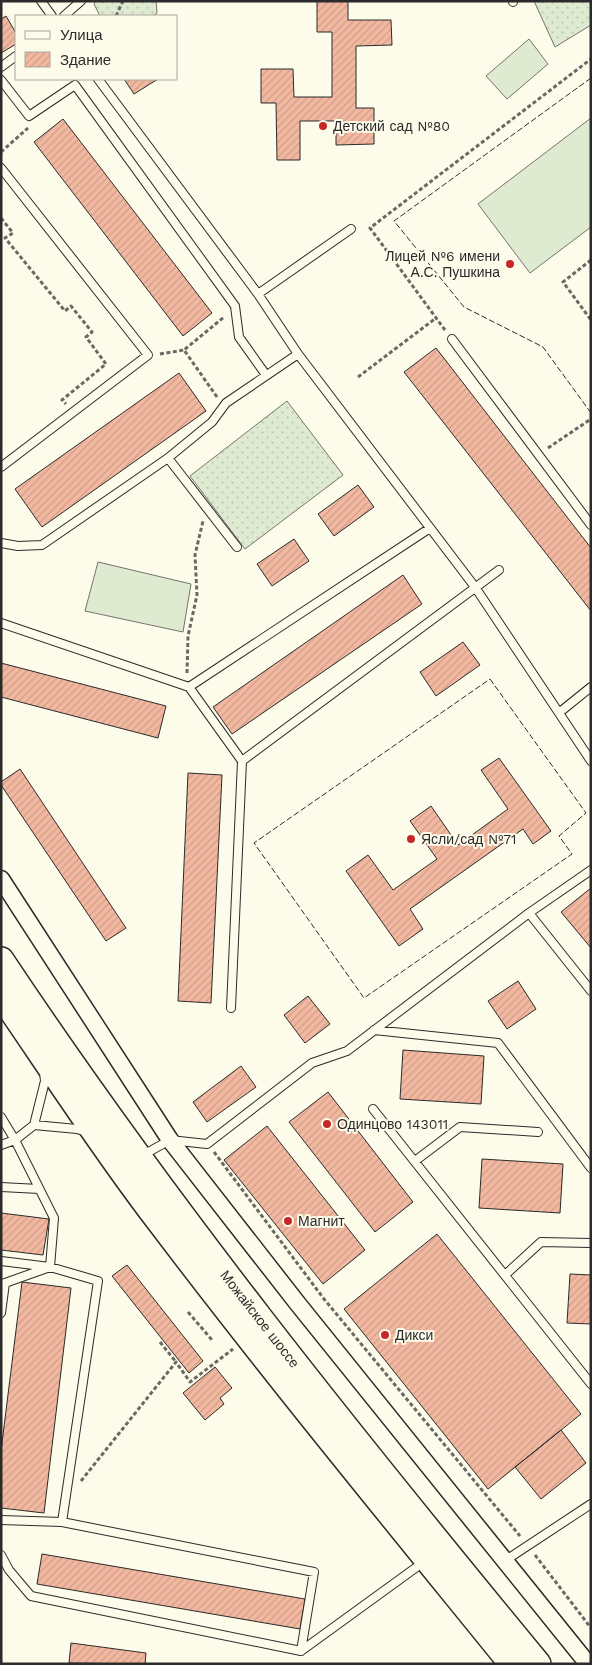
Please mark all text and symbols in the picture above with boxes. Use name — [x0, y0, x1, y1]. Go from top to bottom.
legend — [15, 15, 178, 80]
text: Улица — [60, 26, 103, 44]
text: Здание — [60, 51, 111, 69]
place label: Детский сад №80 — [333, 118, 450, 134]
marker: Детский сад №80 — [317, 120, 329, 132]
place label: Лицей №6 имени А.С. Пушкина — [385, 248, 500, 280]
marker: Лицей №6 имени А.С. Пушкина — [504, 258, 516, 270]
place label: Ясли/сад №71 — [421, 831, 517, 847]
marker: Ясли/сад №71 — [405, 833, 417, 845]
place label: Одинцово 143011 — [337, 1116, 448, 1132]
marker: Одинцово 143011 — [321, 1118, 333, 1130]
place label: Магнит — [298, 1213, 345, 1229]
marker: Магнит — [282, 1215, 294, 1227]
street label: Можайское шоссе — [217, 1267, 303, 1371]
place label: Дикси — [395, 1327, 433, 1343]
marker: Дикси — [379, 1329, 391, 1341]

